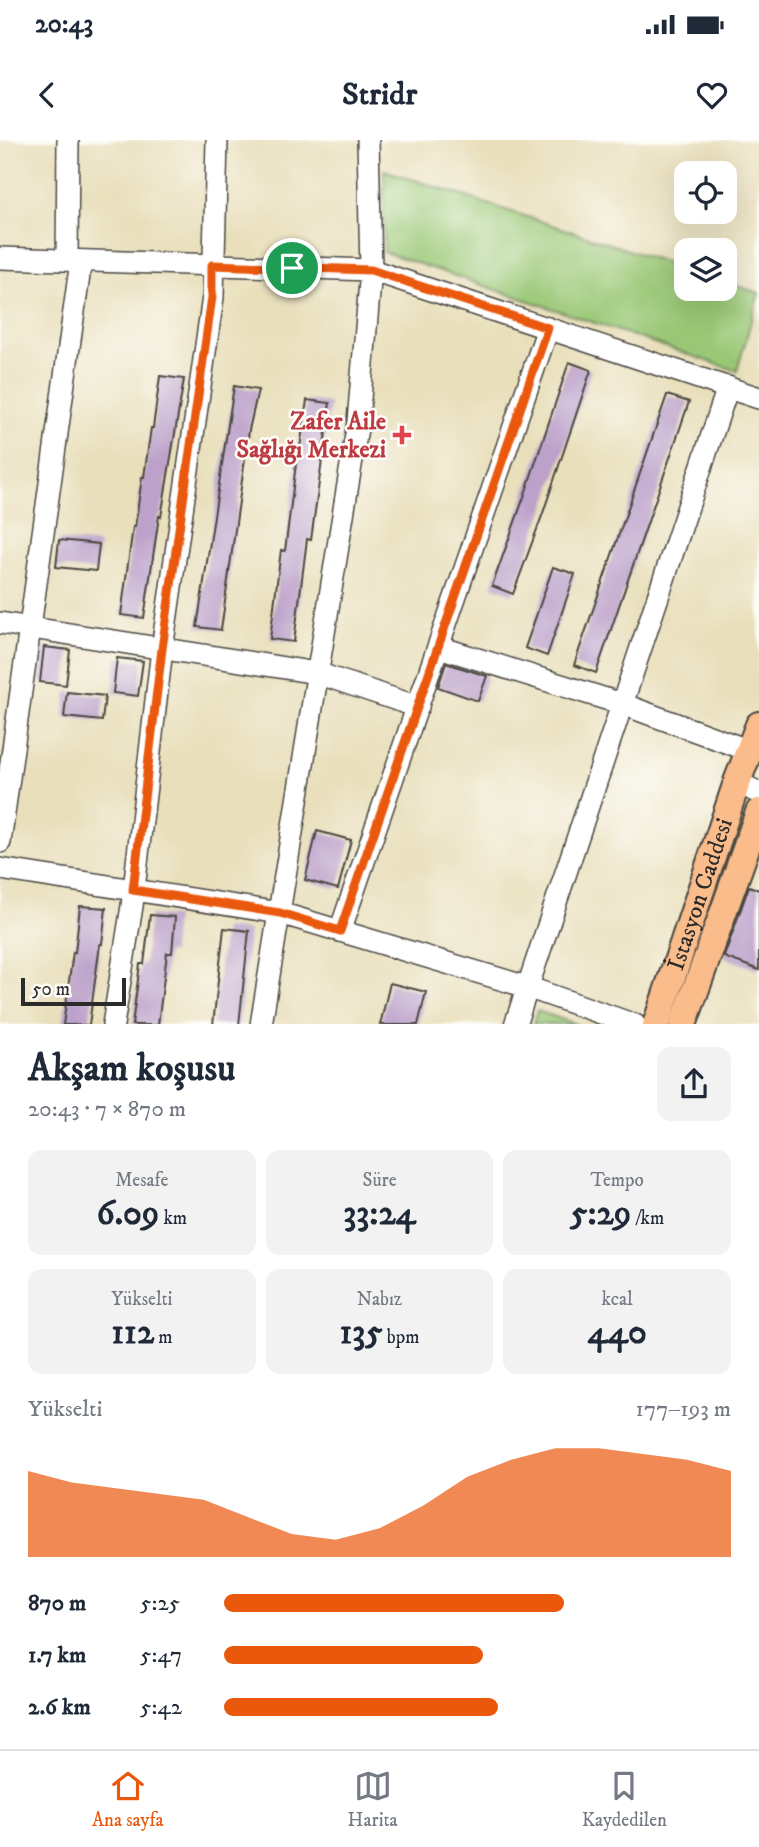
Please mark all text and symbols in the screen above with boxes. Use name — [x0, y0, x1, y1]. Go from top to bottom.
text: 20:43 — [35, 8, 93, 41]
text: Stridr — [342, 75, 417, 115]
icon: back — [28, 76, 66, 114]
icon: heart — [693, 76, 731, 114]
map controls — [674, 161, 737, 301]
button: locate — [674, 161, 737, 224]
pin — [262, 238, 322, 298]
button: layers — [674, 238, 737, 301]
icon: arrive — [273, 249, 311, 287]
place label: Zafer Aile Sağlığı Merkezi — [237, 407, 386, 465]
marker: Zafer Aile Sağlığı Merkezi — [392, 425, 412, 445]
street label: İstasyon Caddesi — [660, 814, 740, 974]
scale bar — [21, 975, 126, 1007]
text: 50 m — [32, 978, 70, 1001]
text: Akşam koşusu — [28, 1045, 236, 1093]
button: share — [657, 1047, 731, 1121]
text: 20:43 · 7 × 870 m — [28, 1095, 186, 1124]
text: Mesafe — [115, 1169, 168, 1192]
text: Süre — [362, 1169, 397, 1192]
text: Tempo — [590, 1169, 644, 1192]
text: 6.09 — [97, 1192, 159, 1236]
text: 33:24 — [343, 1192, 416, 1236]
text: 5:29 — [570, 1192, 631, 1236]
text: km — [159, 1207, 187, 1230]
text: /km — [631, 1207, 664, 1230]
text: Yükselti — [111, 1288, 173, 1311]
text: Nabız — [357, 1288, 402, 1311]
text: kcal — [602, 1288, 633, 1311]
text: 112 — [111, 1311, 154, 1355]
text: 135 — [339, 1311, 383, 1355]
text: 440 — [588, 1311, 647, 1355]
text: m — [154, 1326, 172, 1349]
text: bpm — [383, 1326, 420, 1349]
text: Yükselti — [28, 1395, 102, 1424]
text: 177–193 m — [636, 1395, 731, 1424]
text: 870 m — [28, 1589, 86, 1618]
text: 5:25 — [140, 1589, 180, 1618]
text: 1.7 km — [28, 1641, 86, 1670]
text: 5:47 — [140, 1641, 182, 1670]
text: 2.6 km — [28, 1693, 91, 1722]
text: 5:42 — [140, 1693, 182, 1722]
tab: Ana sayfa — [92, 1767, 164, 1832]
tab: Harita — [348, 1767, 398, 1832]
tab: Kaydedilen — [582, 1767, 667, 1832]

